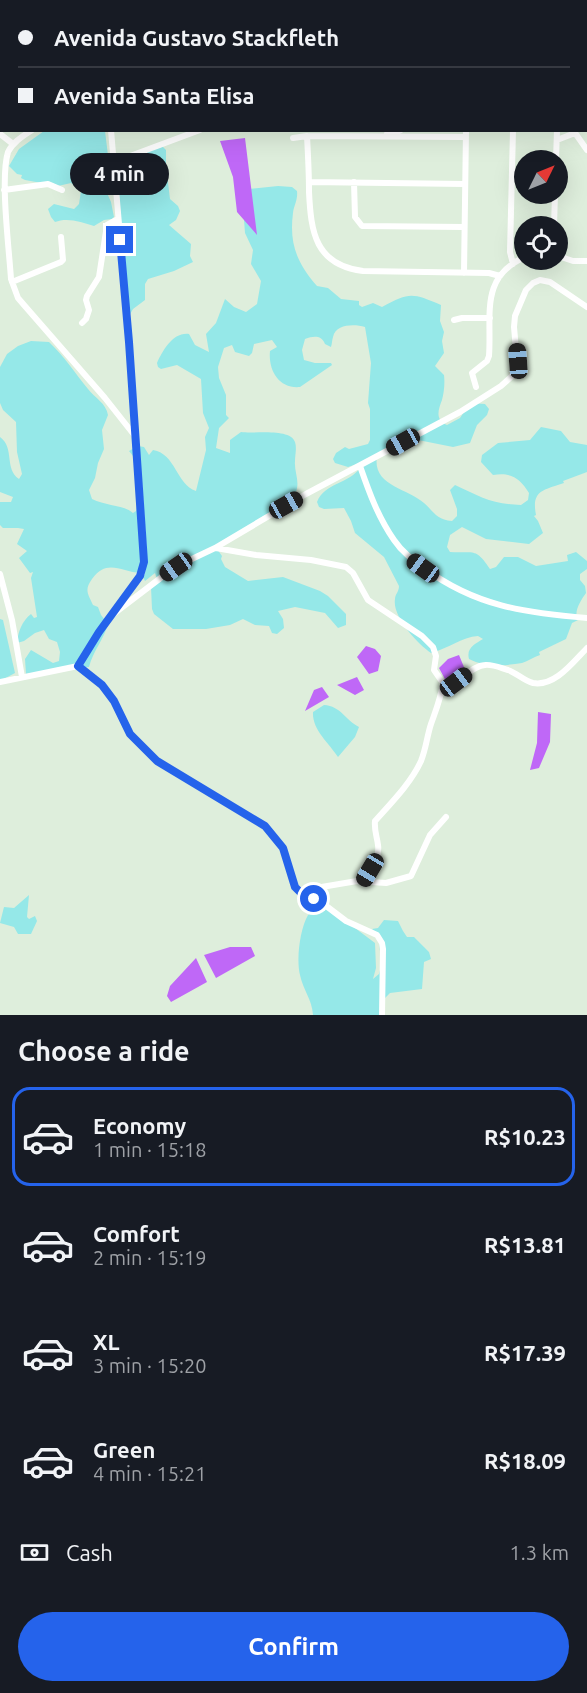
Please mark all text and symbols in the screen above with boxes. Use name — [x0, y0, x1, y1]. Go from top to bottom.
text: Avenida Gustavo Stackfleth — [54, 25, 339, 50]
text: Avenida Santa Elisa — [54, 83, 254, 108]
north arrow — [514, 150, 568, 204]
map controls — [514, 150, 568, 270]
callout: 4 min — [70, 153, 170, 195]
text: 4 min — [94, 162, 145, 185]
button: locate — [514, 216, 568, 270]
route end — [106, 226, 133, 253]
car — [508, 342, 528, 380]
car — [383, 425, 423, 459]
car — [266, 488, 306, 522]
car — [156, 549, 196, 585]
car — [403, 550, 443, 586]
car — [436, 664, 476, 700]
car — [353, 850, 387, 890]
route start — [300, 885, 327, 912]
text: Choose a ride — [18, 1036, 190, 1066]
icon: car — [21, 1110, 75, 1164]
text: Economy — [93, 1113, 186, 1138]
text: R$10.23 — [484, 1124, 566, 1149]
text: 1 min · 15:18 — [93, 1138, 207, 1161]
icon: car — [21, 1218, 75, 1272]
text: Comfort — [93, 1221, 180, 1246]
text: R$13.81 — [484, 1232, 566, 1257]
text: 2 min · 15:19 — [93, 1246, 207, 1269]
icon: car — [21, 1326, 75, 1380]
text: XL — [93, 1329, 120, 1354]
text: R$17.39 — [484, 1340, 566, 1365]
text: 3 min · 15:20 — [93, 1354, 207, 1377]
icon: car — [21, 1434, 75, 1488]
text: Green — [93, 1437, 155, 1462]
text: R$18.09 — [484, 1448, 566, 1473]
text: 4 min · 15:21 — [93, 1462, 207, 1485]
icon: cash — [18, 1536, 51, 1569]
text: Cash — [66, 1540, 113, 1565]
text: 1.3 km — [510, 1541, 569, 1564]
button: Confirm — [18, 1612, 569, 1681]

